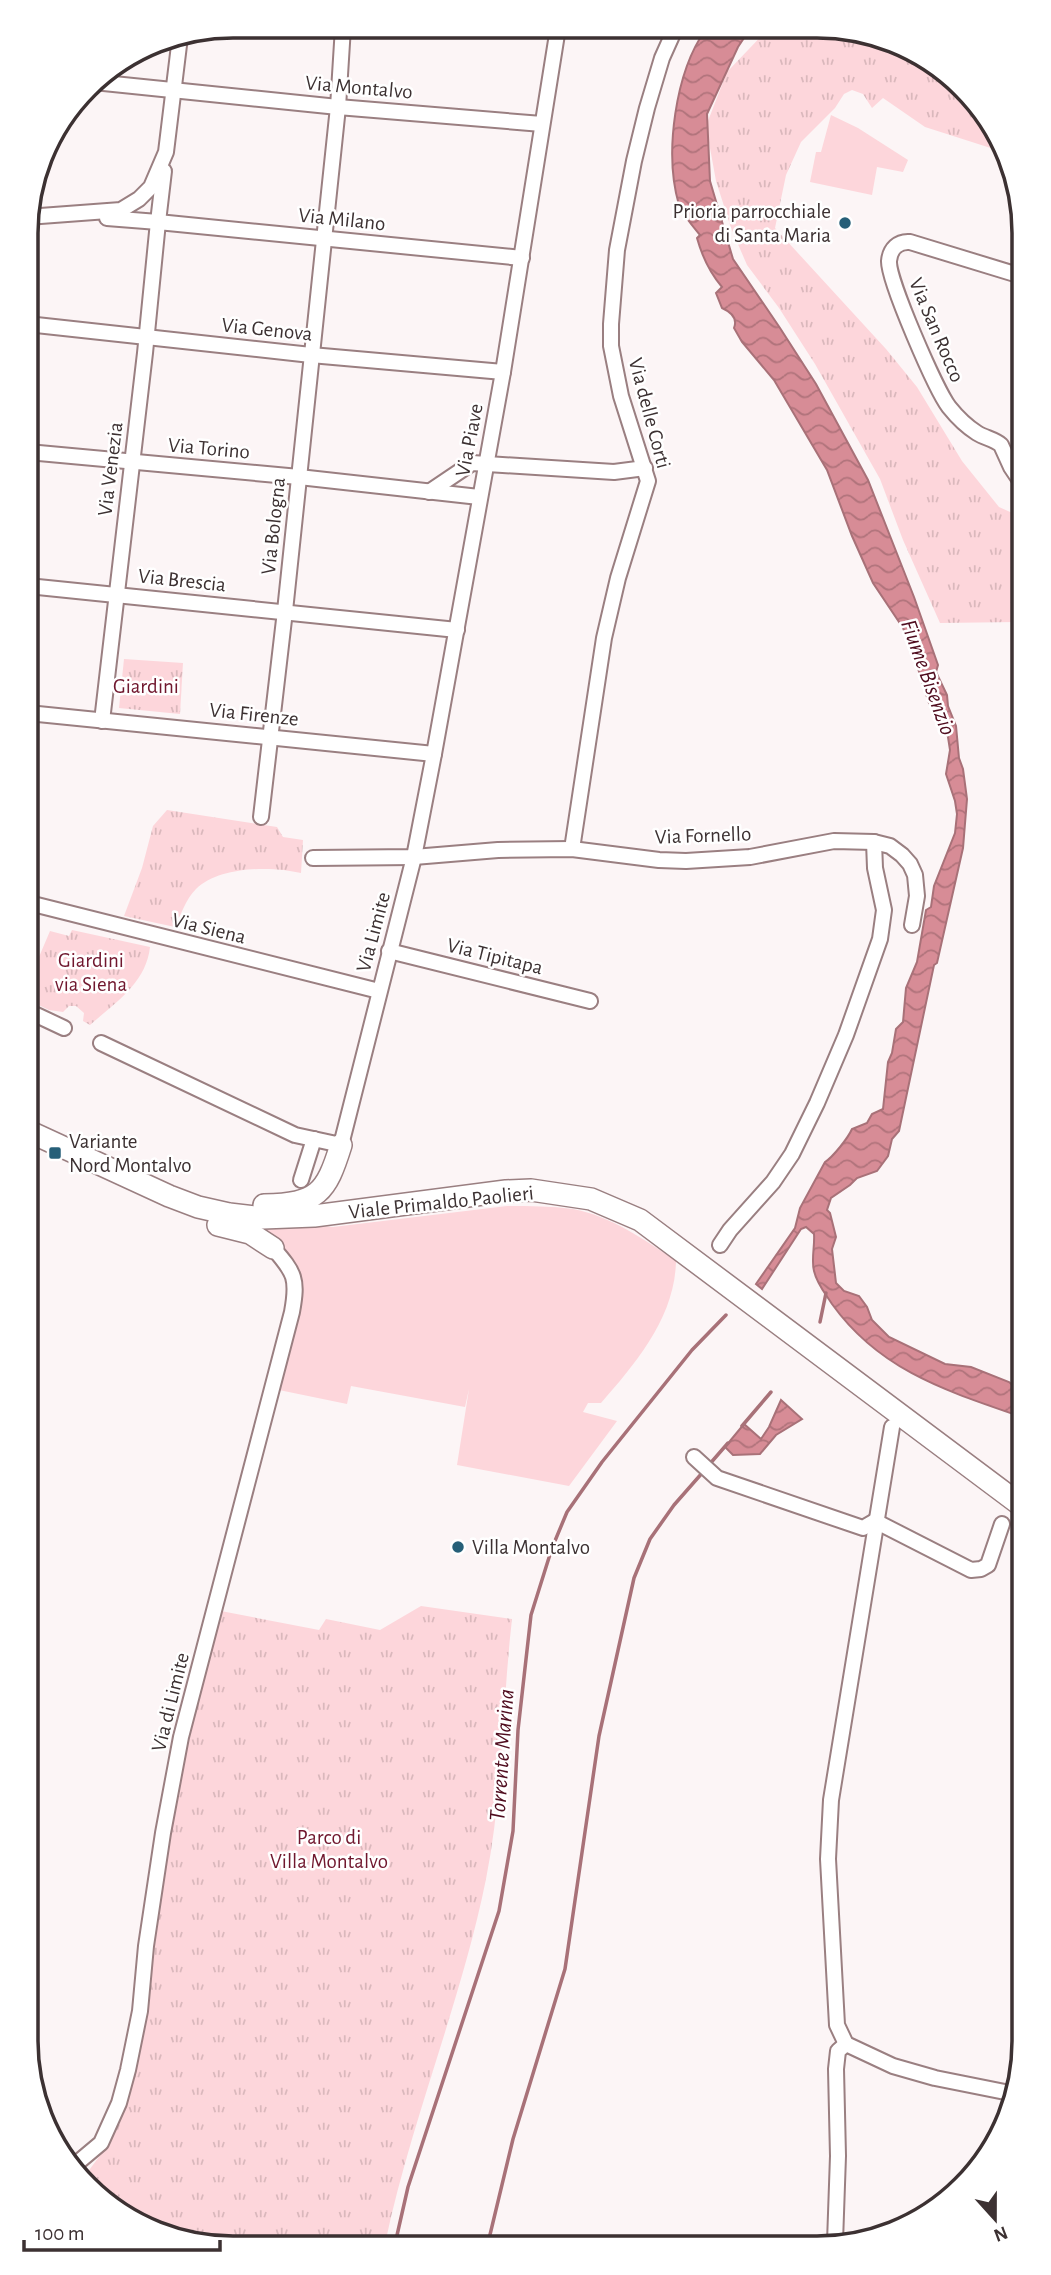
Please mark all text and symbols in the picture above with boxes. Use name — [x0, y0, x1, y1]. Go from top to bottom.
street label: Via Montalvo — [304, 72, 413, 103]
place label: Prioria parrocchiale di Santa Maria — [673, 201, 831, 246]
street label: Via Milano — [297, 204, 387, 235]
marker: Prioria parrocchiale di Santa Maria — [837, 215, 853, 231]
street label: Via San Rocco — [905, 275, 968, 385]
street label: Via Genova — [221, 314, 314, 345]
street label: Via delle Corti — [625, 356, 674, 471]
street label: Via Piave — [452, 402, 487, 478]
street label: Via Venezia — [94, 421, 127, 517]
street label: Via Torino — [167, 434, 251, 463]
street label: Via Bologna — [258, 476, 289, 576]
street label: Via Brescia — [137, 565, 227, 596]
water label: Fiume Bisenzio — [896, 617, 959, 738]
park label: Giardini — [113, 676, 179, 697]
street label: Via Firenze — [208, 699, 300, 730]
street label: Via Fornello — [654, 823, 752, 848]
street label: Via Limite — [353, 890, 394, 974]
street label: Via Siena — [170, 909, 248, 948]
street label: Via Tipitapa — [445, 934, 545, 979]
park label: Giardini via Siena — [55, 950, 127, 995]
place label: Variante Nord Montalvo — [69, 1131, 192, 1176]
marker: Variante Nord Montalvo — [47, 1145, 63, 1161]
street label: Viale Primaldo Paolieri — [347, 1182, 535, 1223]
place label: Villa Montalvo — [472, 1537, 590, 1558]
marker: Villa Montalvo — [450, 1539, 466, 1555]
street label: Via di Limite — [148, 1650, 193, 1754]
water label: Torrente Marina — [486, 1688, 519, 1822]
park label: Parco di Villa Montalvo — [270, 1827, 388, 1872]
north arrow — [960, 2184, 1030, 2254]
scale bar — [24, 2208, 220, 2252]
text: N — [991, 2222, 1010, 2245]
text: 100 m — [35, 2223, 85, 2244]

